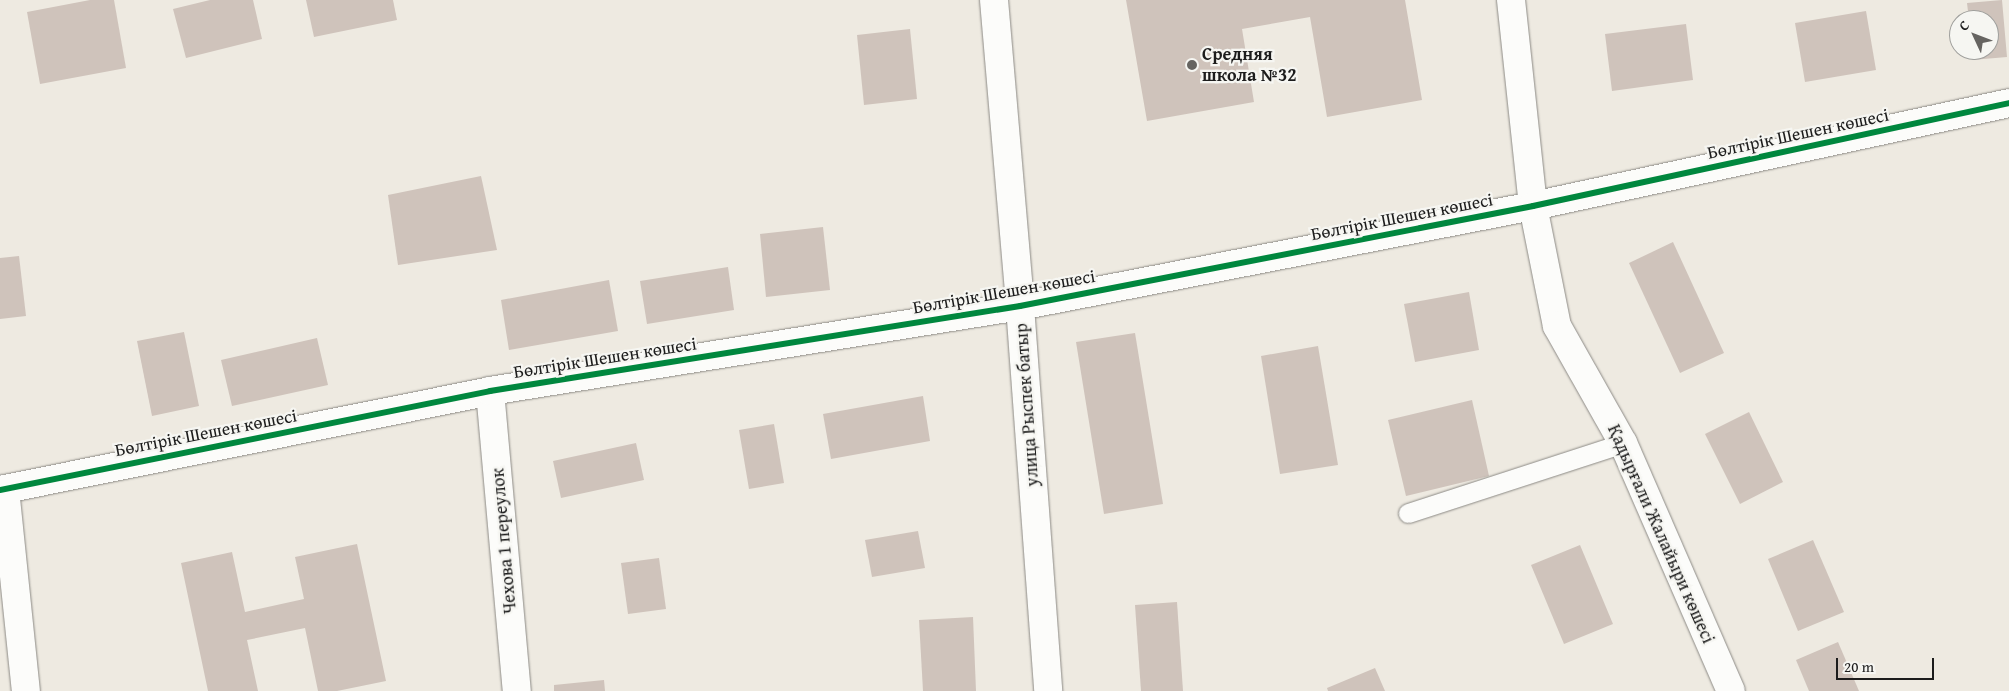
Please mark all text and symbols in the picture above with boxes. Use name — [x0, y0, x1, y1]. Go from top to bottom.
north arrow — [1949, 10, 1999, 60]
text: С — [1954, 16, 1974, 35]
place label: Средняя школа №32 — [1202, 44, 1297, 86]
marker: Средняя школа №32 — [1186, 59, 1198, 71]
street label: Бөлтірік Шешен көшесі — [1705, 104, 1891, 164]
street label: Бөлтірік Шешен көшесі — [1309, 189, 1495, 245]
street label: Бөлтірік Шешен көшесі — [911, 265, 1097, 319]
street label: улица Рыспек батыр — [1011, 323, 1043, 487]
street label: Бөлтірік Шешен көшесі — [512, 333, 698, 383]
street label: Бөлтірік Шешен көшесі — [113, 405, 299, 461]
street label: Қадырғали Жалайыри көшесі — [1603, 421, 1719, 647]
street label: Чехова 1 переулок — [487, 467, 521, 615]
scale bar — [1839, 648, 1936, 680]
text: 20 m — [1844, 656, 1874, 677]

